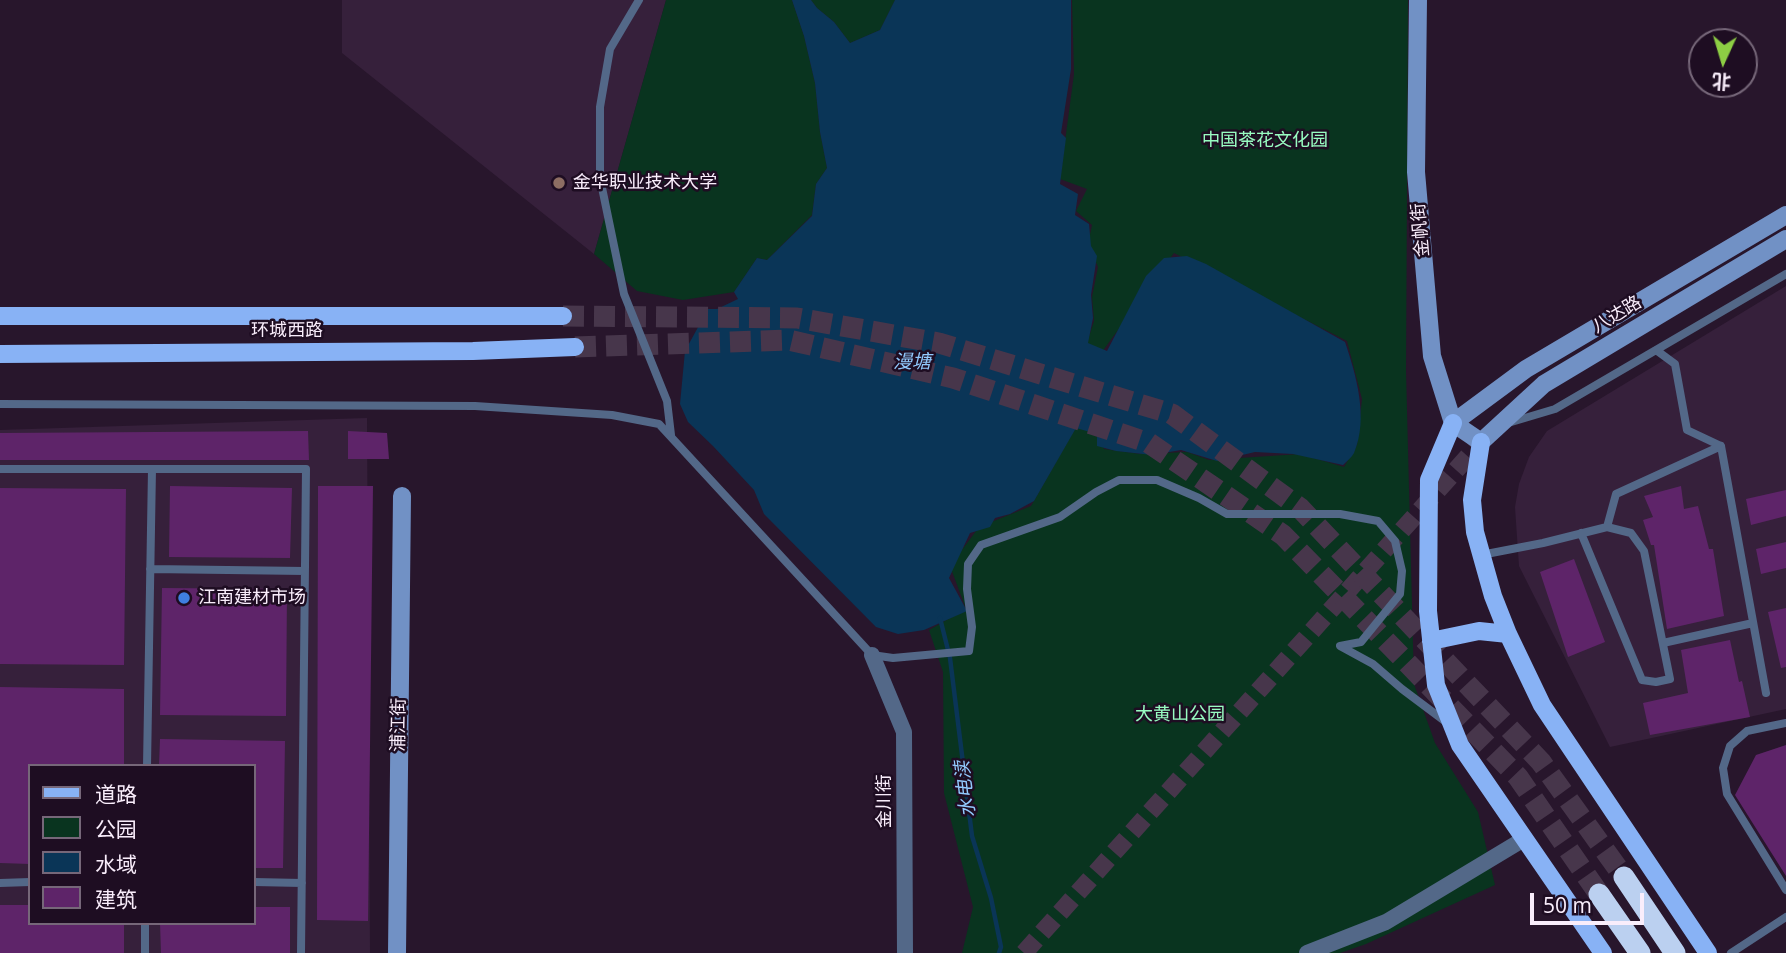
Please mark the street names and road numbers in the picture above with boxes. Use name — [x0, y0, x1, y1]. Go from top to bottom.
street label: 金帆街 — [1408, 202, 1434, 258]
street label: 八达路 — [1588, 292, 1646, 338]
street label: 环城西路 — [251, 320, 323, 342]
street label: 浦江街 — [388, 698, 410, 752]
street label: 金川街 — [874, 774, 896, 828]

